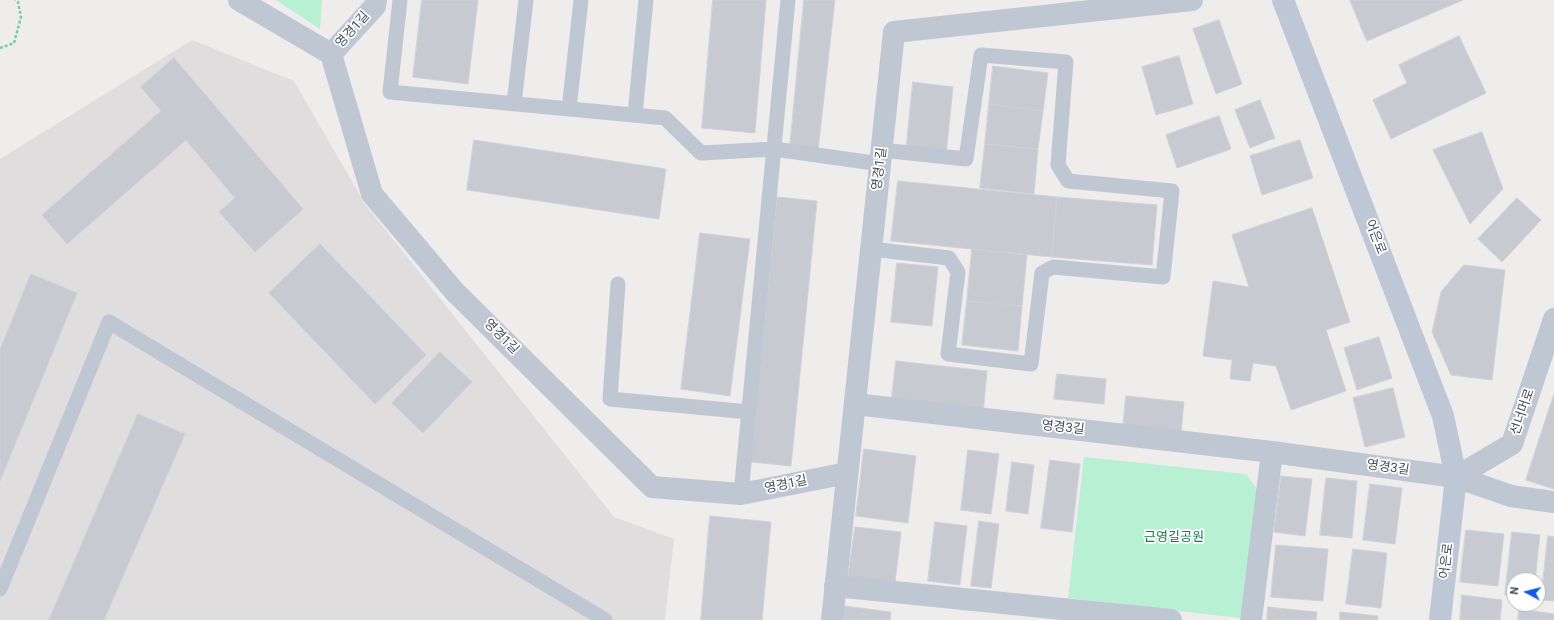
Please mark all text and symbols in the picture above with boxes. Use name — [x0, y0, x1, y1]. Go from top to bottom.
street label: 영경1길 — [333, 9, 373, 51]
street label: 영경1길 — [870, 147, 890, 191]
street label: 어은로 — [1361, 217, 1389, 257]
street label: 영경1길 — [480, 316, 522, 358]
street label: 선너머로 — [1508, 387, 1538, 437]
street label: 영경3길 — [1041, 418, 1085, 438]
street label: 영경3길 — [1366, 457, 1410, 479]
street label: 영경1길 — [763, 473, 809, 497]
park label: 근영길공원 — [1144, 530, 1204, 546]
street label: 어은로 — [1437, 542, 1457, 580]
north arrow — [1506, 572, 1546, 612]
text: N — [1508, 586, 1522, 595]

